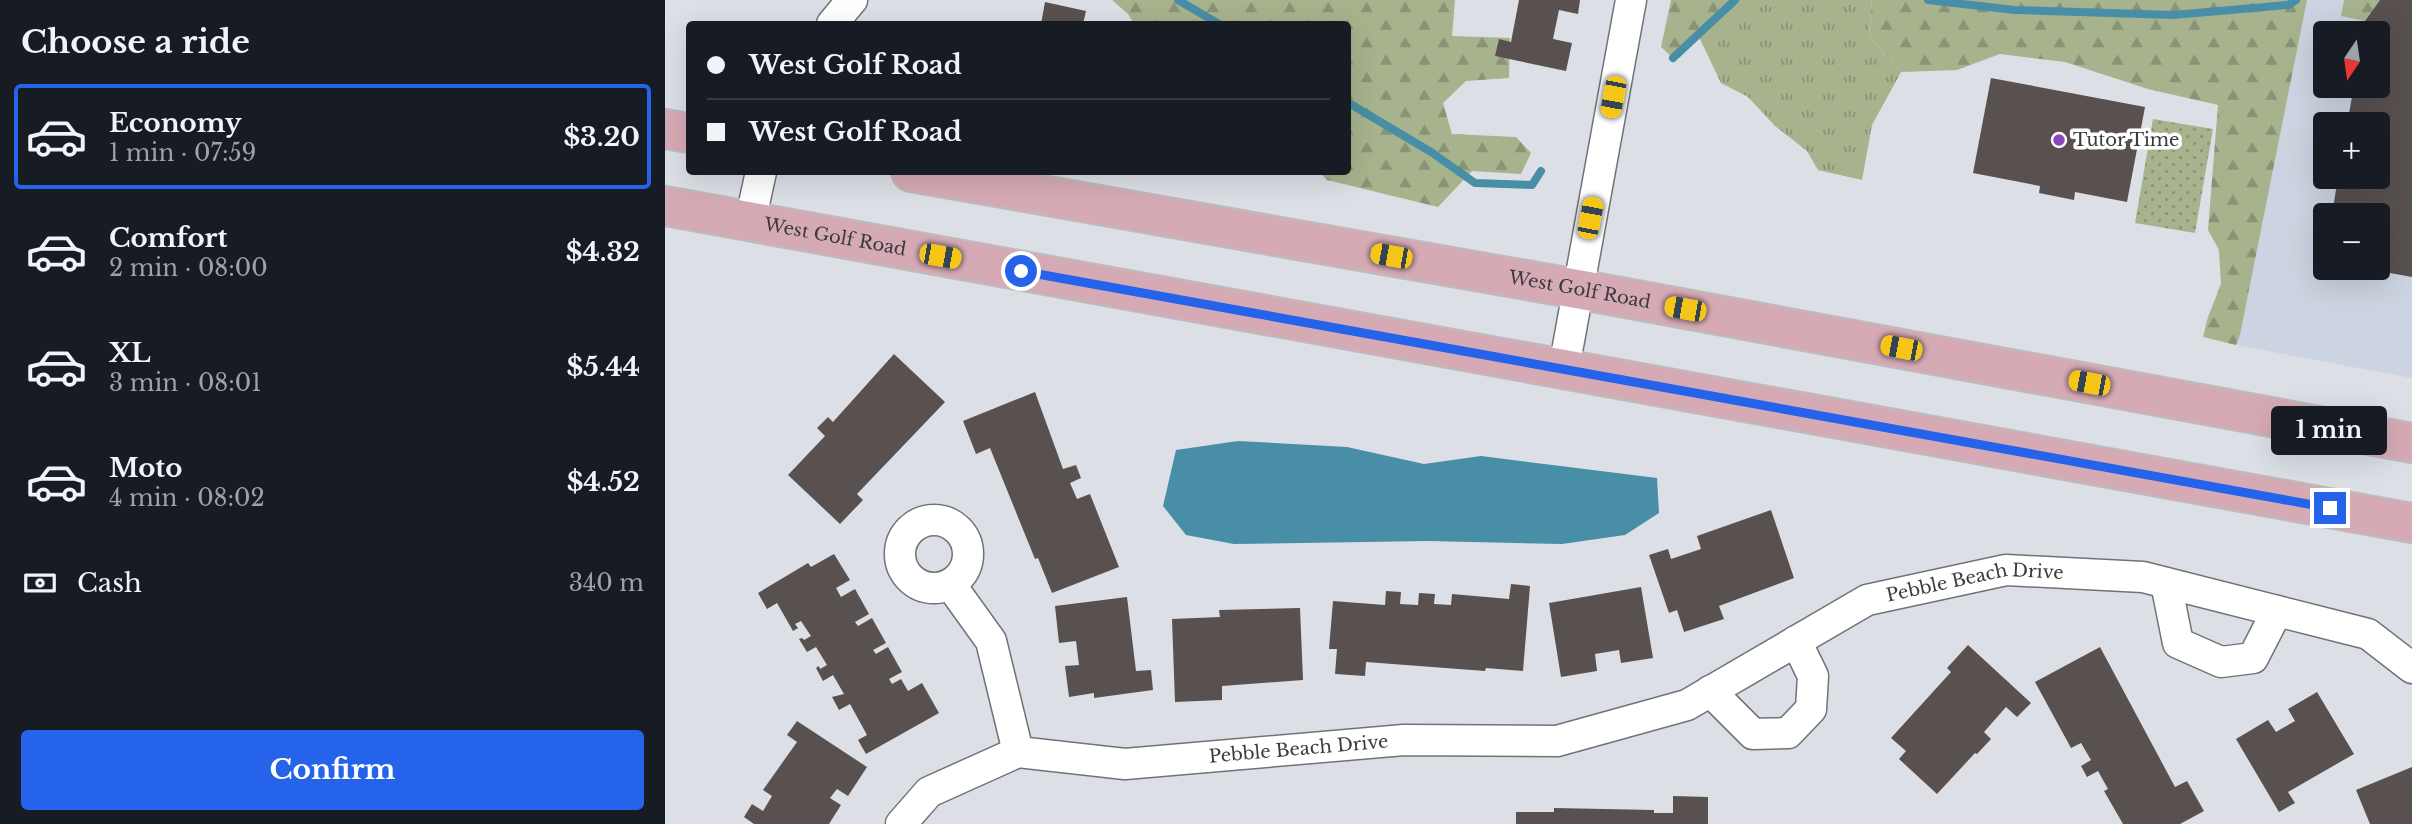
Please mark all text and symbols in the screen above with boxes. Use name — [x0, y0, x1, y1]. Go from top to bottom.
north arrow — [2313, 21, 2391, 98]
map controls — [2313, 21, 2390, 280]
text: Choose a ride — [21, 22, 250, 62]
text: West Golf Road — [749, 49, 962, 81]
car — [1599, 74, 1628, 120]
icon: car — [25, 105, 88, 168]
text: Economy — [109, 107, 242, 139]
button: + — [2313, 112, 2390, 189]
text: West Golf Road — [749, 116, 962, 148]
text: $3.20 — [563, 121, 640, 153]
place label: Tutor Time — [2073, 129, 2179, 151]
marker: Tutor Time — [2051, 132, 2067, 148]
text: 1 min · 07:59 — [109, 139, 256, 167]
car — [1576, 195, 1605, 241]
button: − — [2313, 203, 2390, 280]
street label: West Golf Road — [761, 213, 908, 261]
icon: car — [25, 220, 88, 283]
text: Comfort — [109, 222, 227, 254]
text: $4.32 — [566, 236, 640, 268]
car — [918, 242, 963, 270]
car — [1369, 242, 1414, 270]
text: 2 min · 08:00 — [109, 254, 268, 282]
route start — [1005, 255, 1037, 287]
street label: West Golf Road — [1506, 266, 1653, 313]
car — [1663, 295, 1708, 323]
car — [1879, 334, 1924, 362]
icon: car — [25, 335, 88, 398]
text: XL — [109, 337, 151, 369]
text: $5.44 — [566, 351, 640, 383]
text: 3 min · 08:01 — [109, 369, 262, 397]
car — [2067, 369, 2112, 397]
callout: 1 min — [2272, 406, 2388, 456]
text: 1 min — [2296, 416, 2362, 444]
icon: car — [25, 450, 88, 513]
text: Moto — [109, 452, 182, 484]
text: $4.52 — [567, 466, 640, 498]
text: 4 min · 08:02 — [109, 484, 265, 512]
route end — [2314, 492, 2346, 524]
street label: Pebble Beach Drive — [1884, 559, 2064, 607]
icon: cash — [21, 564, 59, 602]
text: Cash — [77, 567, 142, 599]
text: 340 m — [569, 569, 644, 597]
button: Confirm — [21, 730, 644, 810]
street label: Pebble Beach Drive — [1208, 730, 1389, 768]

